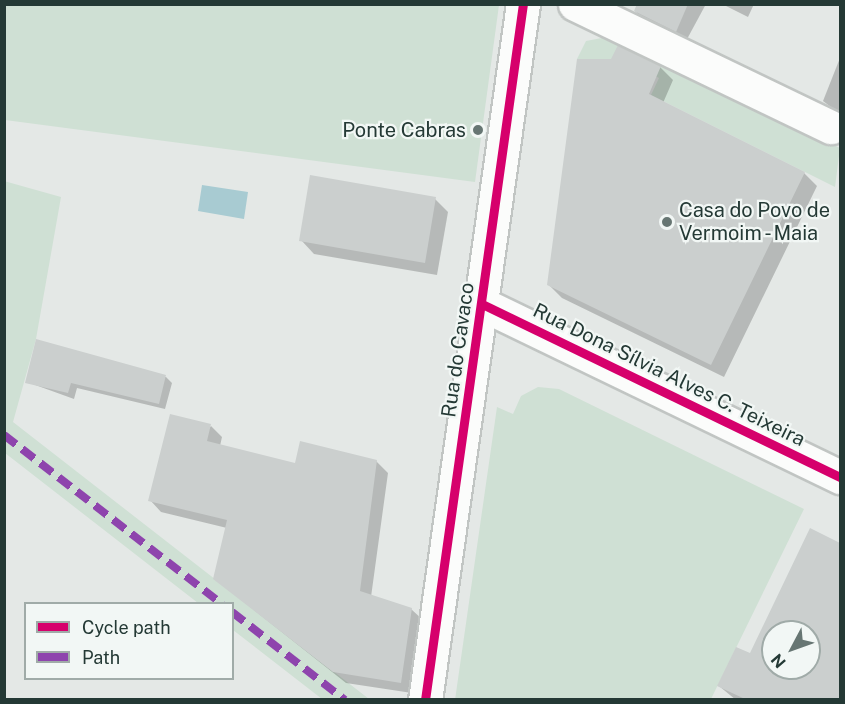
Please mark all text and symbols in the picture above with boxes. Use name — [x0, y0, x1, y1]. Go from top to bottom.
place label: Ponte Cabras — [342, 118, 466, 142]
marker: Ponte Cabras — [471, 123, 485, 137]
place label: Casa do Povo de Vermoim - Maia — [679, 198, 831, 245]
marker: Casa do Povo de Vermoim - Maia — [660, 215, 674, 229]
street label: Rua do Cavaco — [437, 281, 479, 419]
street label: Rua Dona Sílvia Alves C. Teixeira — [529, 298, 809, 452]
legend — [24, 602, 234, 680]
text: Cycle path — [82, 617, 171, 638]
north arrow — [761, 620, 821, 680]
text: Path — [82, 647, 120, 668]
text: N — [767, 650, 790, 672]

